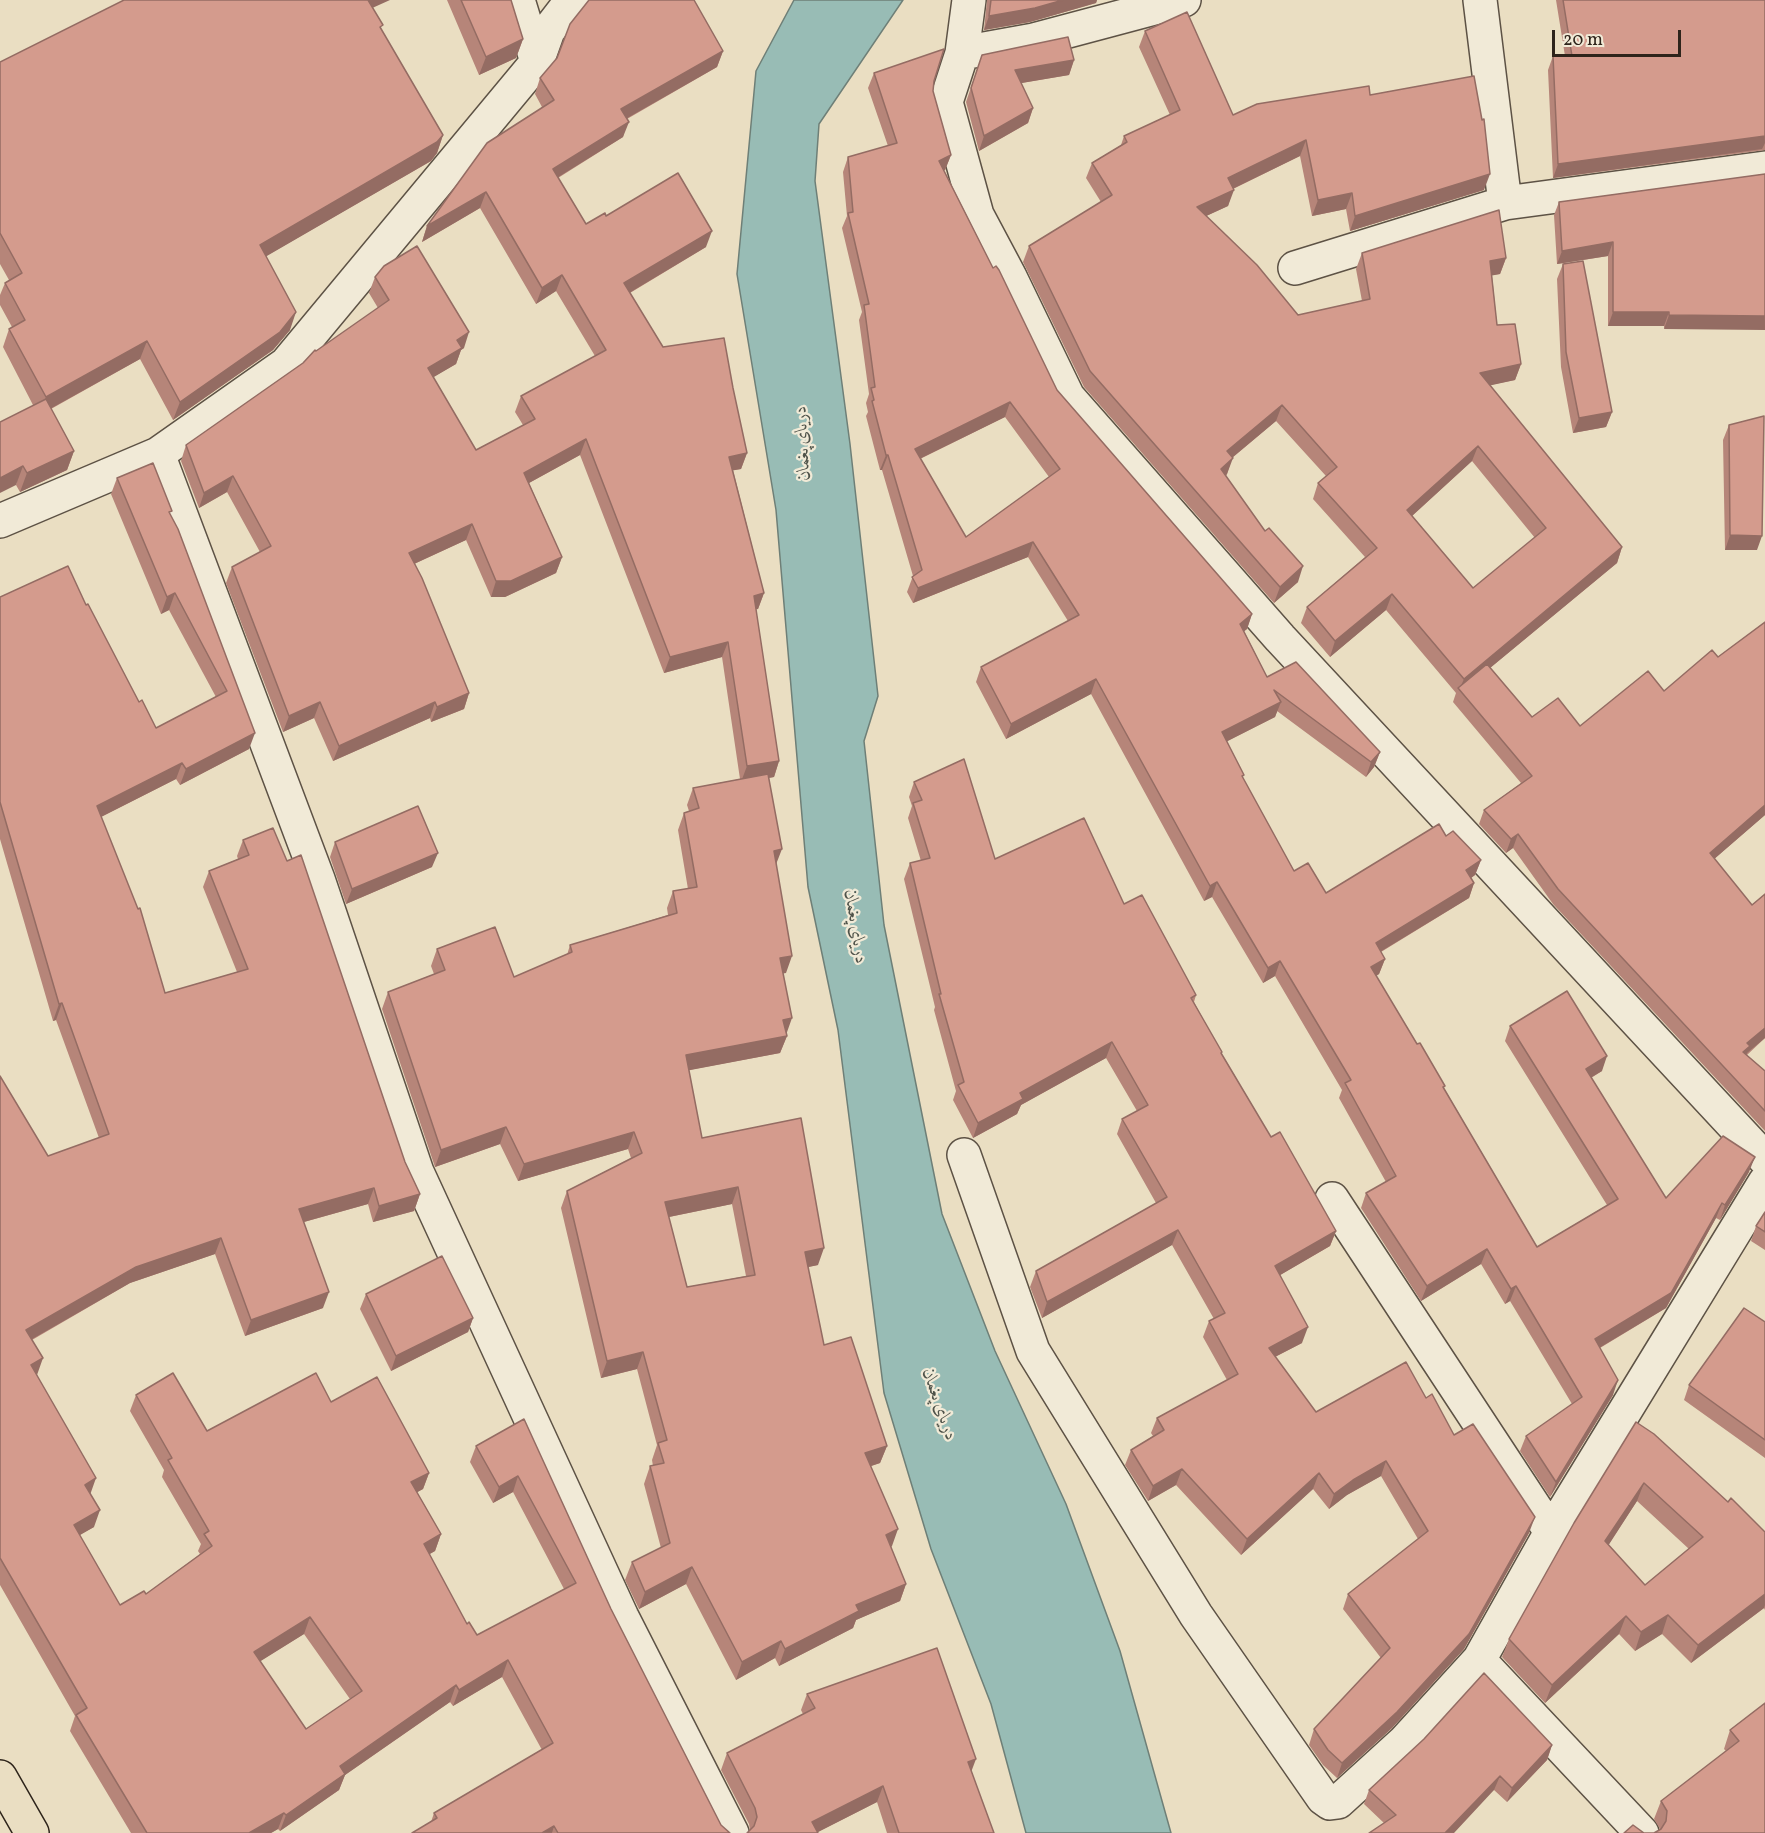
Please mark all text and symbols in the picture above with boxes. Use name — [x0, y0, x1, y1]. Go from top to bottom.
scale bar — [1555, 18, 1684, 56]
text: 20 m — [1563, 28, 1603, 53]
water label: دریای پغمان — [791, 405, 817, 481]
water label: دریای پغمان — [837, 888, 871, 966]
water label: دریای پغمان — [916, 1366, 960, 1444]

